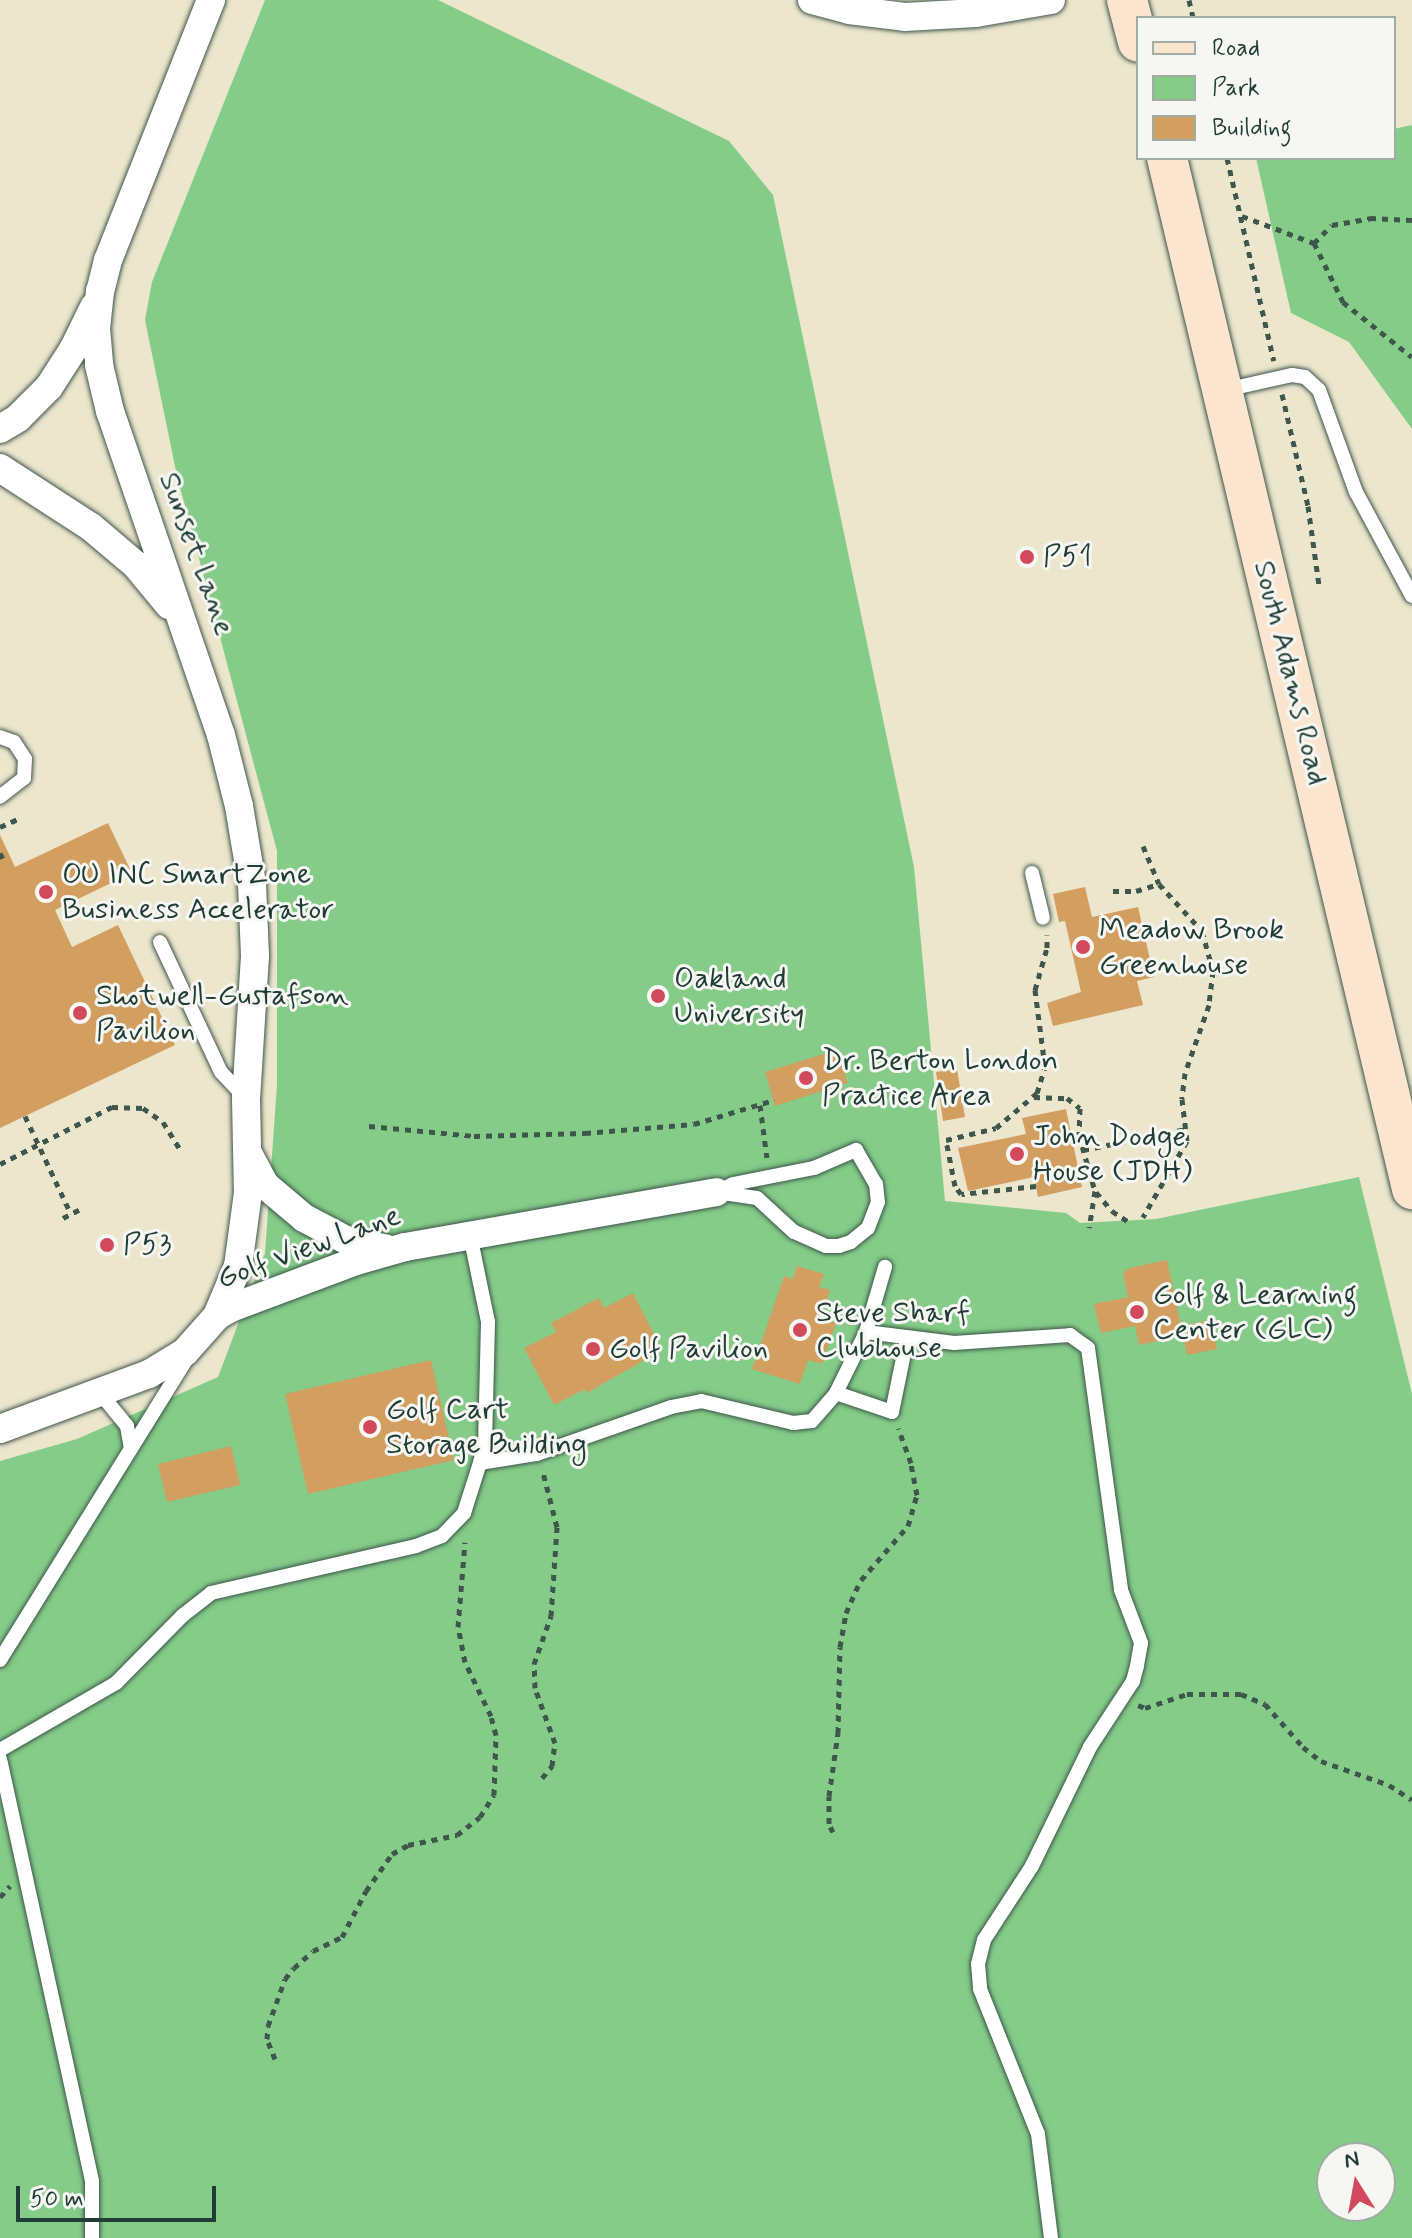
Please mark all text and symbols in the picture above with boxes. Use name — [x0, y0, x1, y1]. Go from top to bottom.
legend — [1136, 16, 1396, 160]
text: Road — [1212, 33, 1260, 64]
text: Park — [1212, 73, 1260, 104]
text: Building — [1212, 113, 1292, 144]
street label: Sunset Lane — [151, 471, 241, 637]
place label: P51 — [1043, 539, 1092, 575]
marker: P51 — [1018, 548, 1036, 566]
street label: South Adams Road — [1245, 557, 1335, 789]
place label: OU INC SmartZone Business Accelerator — [62, 857, 334, 928]
marker: OU INC SmartZone Business Accelerator — [37, 883, 55, 901]
place label: Meadow Brook Greenhouse — [1099, 912, 1284, 982]
marker: Meadow Brook Greenhouse — [1074, 938, 1092, 956]
place label: Oakland University — [674, 961, 804, 1032]
place label: Shotwell-Gustafson Pavilion — [96, 978, 349, 1048]
marker: Oakland University — [649, 987, 667, 1005]
marker: Shotwell-Gustafson Pavilion — [71, 1004, 89, 1022]
place label: Dr. Berton London Practice Area — [822, 1043, 1055, 1114]
marker: Dr. Berton London Practice Area — [797, 1069, 815, 1087]
place label: John Dodge House (JDH) — [1033, 1119, 1192, 1190]
marker: John Dodge House (JDH) — [1008, 1145, 1026, 1163]
street label: Golf View Lane — [213, 1198, 405, 1298]
place label: P53 — [123, 1227, 172, 1263]
marker: P53 — [98, 1236, 116, 1254]
place label: Golf & Learning Center (GLC) — [1153, 1277, 1357, 1348]
place label: Steve Sharf Clubhouse — [816, 1295, 967, 1366]
marker: Golf & Learning Center (GLC) — [1128, 1303, 1146, 1321]
marker: Steve Sharf Clubhouse — [791, 1321, 809, 1339]
place label: Golf Pavilion — [609, 1331, 768, 1367]
marker: Golf Pavilion — [584, 1340, 602, 1358]
place label: Golf Cart Storage Building — [386, 1392, 588, 1462]
marker: Golf Cart Storage Building — [361, 1418, 379, 1436]
north arrow — [1316, 2142, 1396, 2222]
text: N — [1342, 2145, 1362, 2176]
scale bar — [20, 2170, 220, 2220]
text: 50 m — [30, 2184, 84, 2215]

